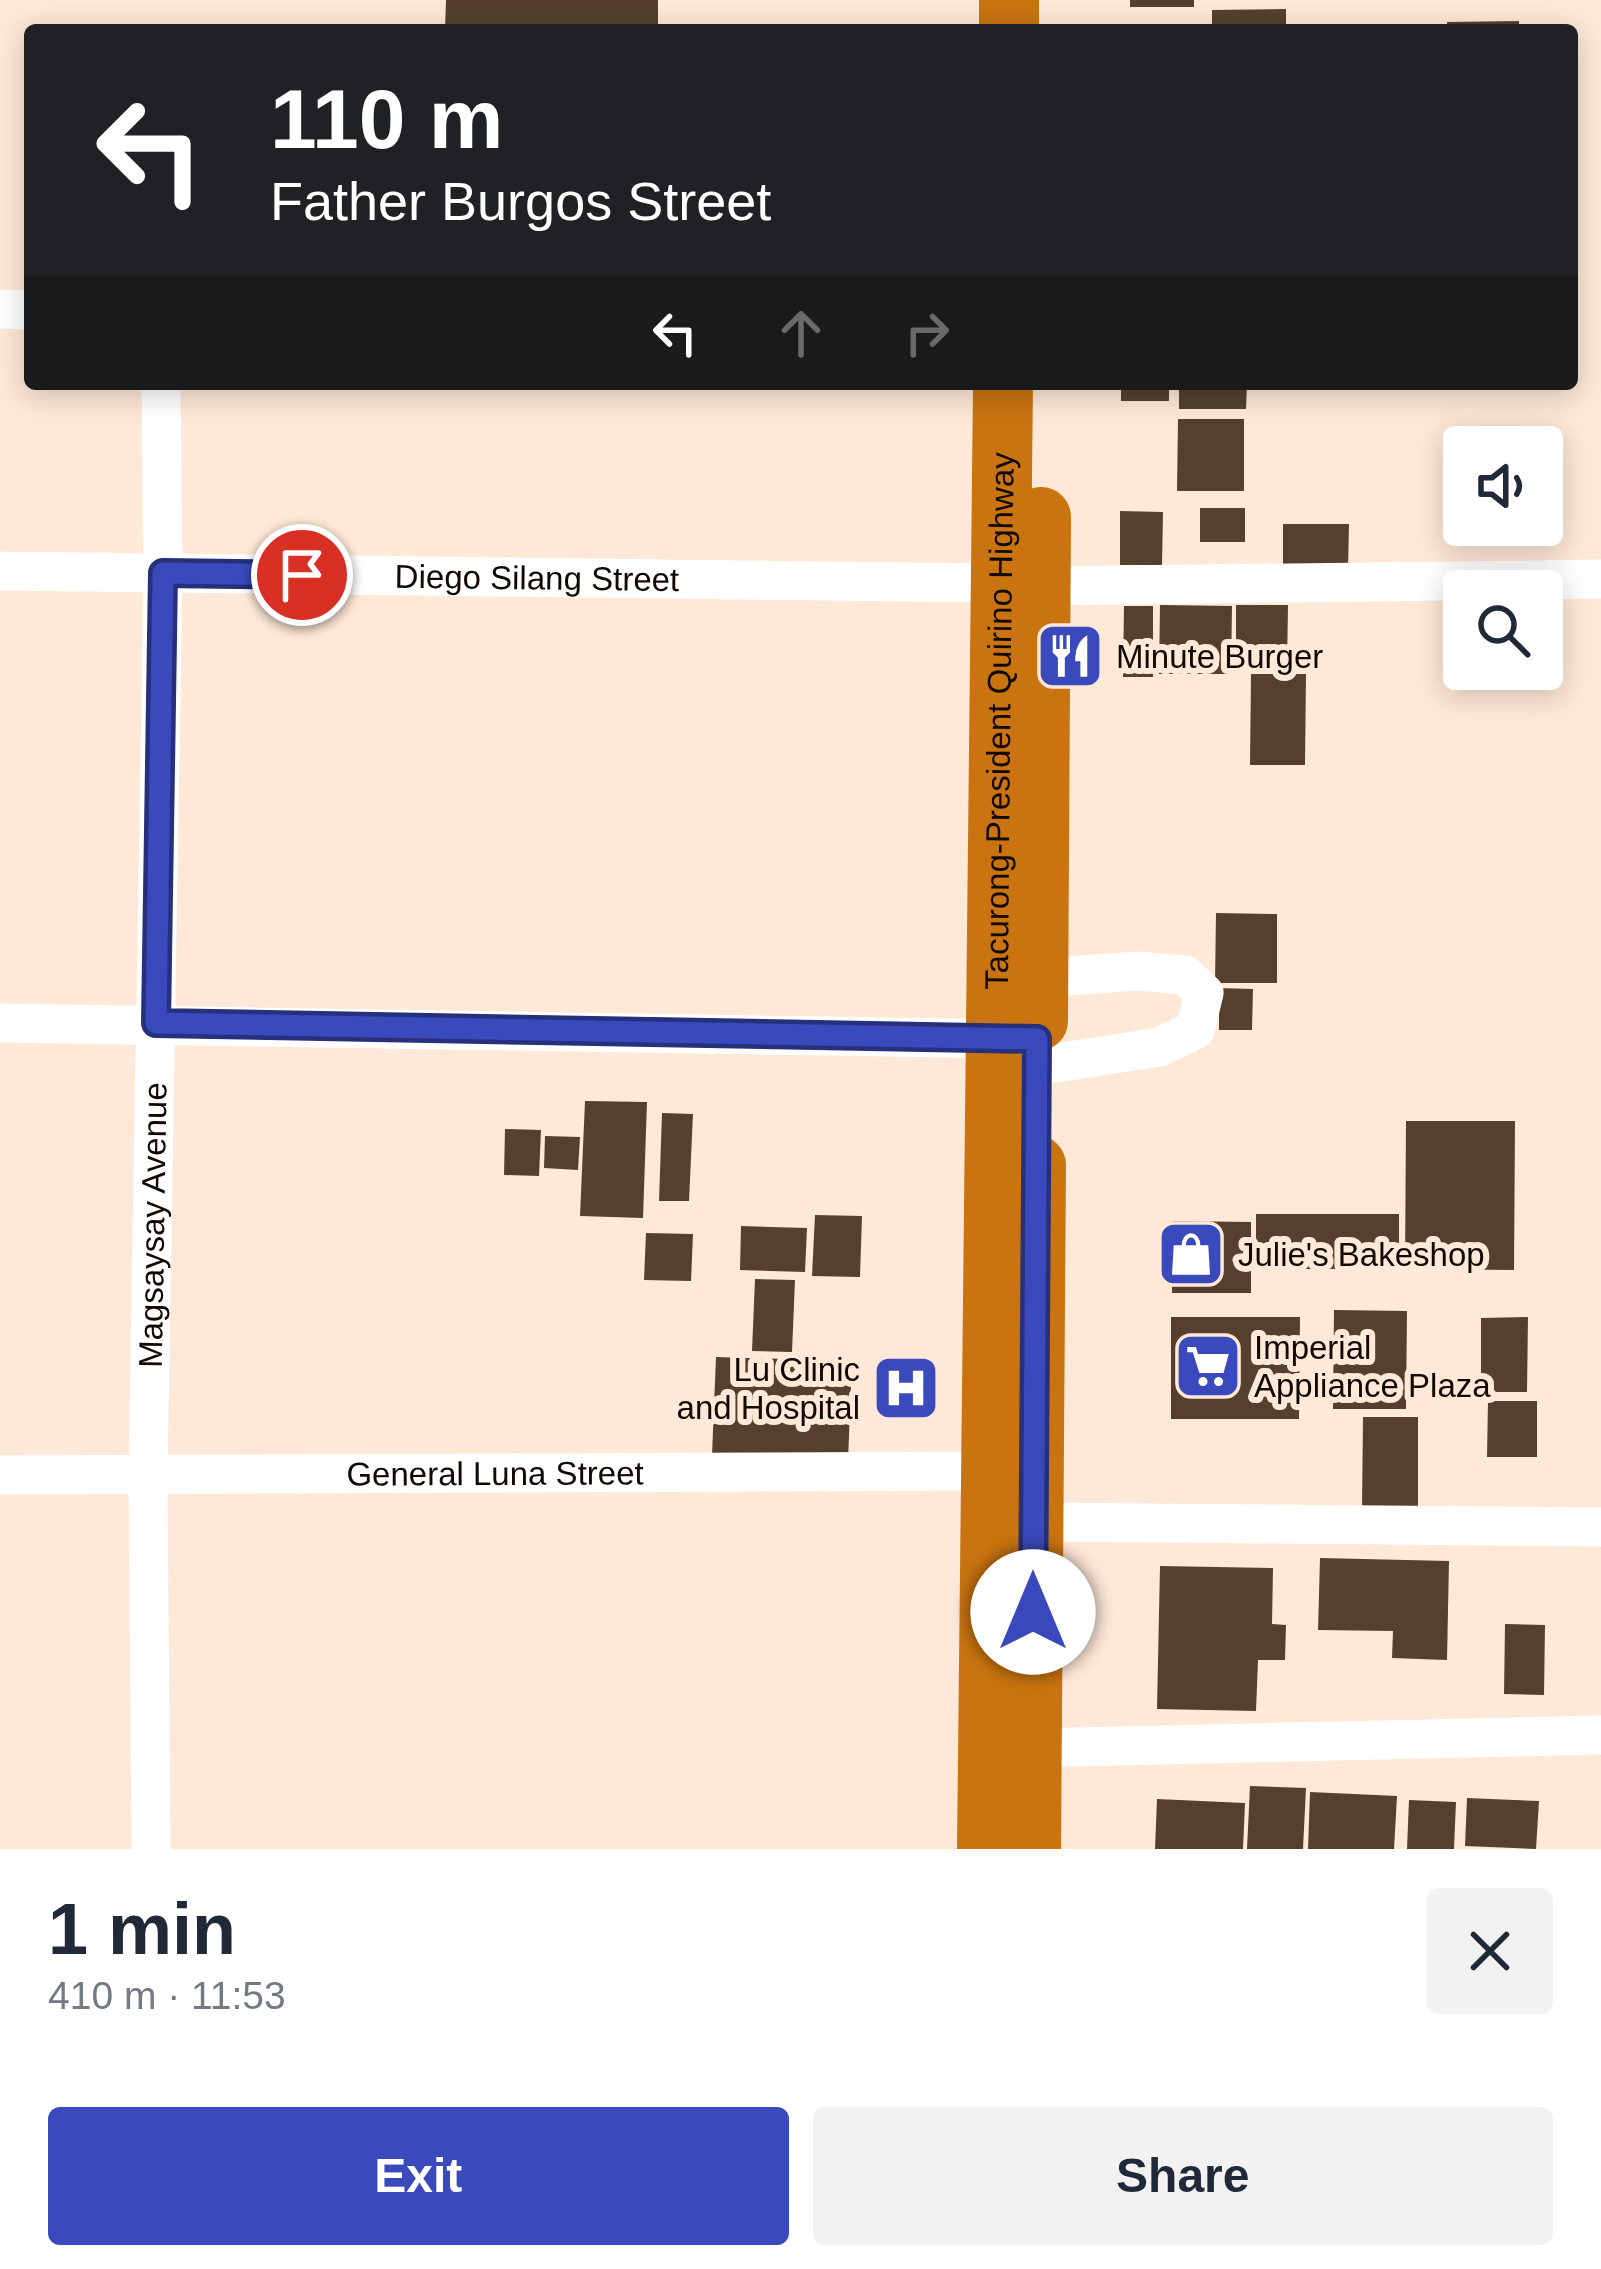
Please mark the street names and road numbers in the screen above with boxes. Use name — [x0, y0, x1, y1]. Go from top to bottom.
street label: Tacurong-President Quirino Highway — [978, 451, 1021, 990]
street label: Diego Silang Street — [395, 558, 679, 598]
street label: Magsaysay Avenue — [132, 1082, 174, 1368]
street label: General Luna Street — [346, 1454, 644, 1493]

